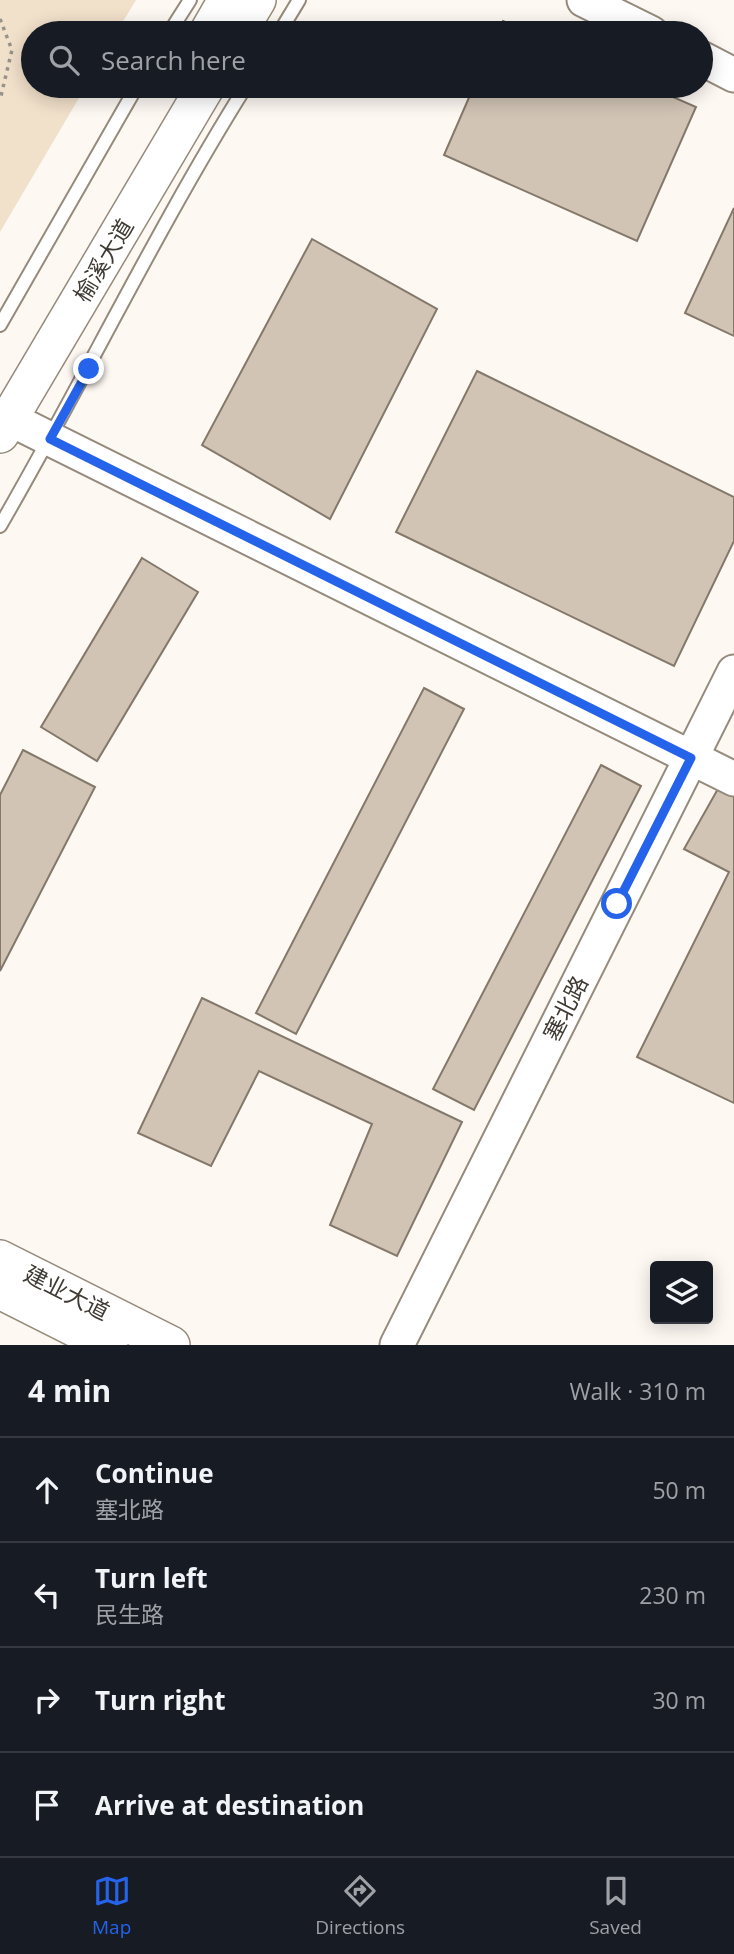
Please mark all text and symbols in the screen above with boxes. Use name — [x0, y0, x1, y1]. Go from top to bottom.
search box — [21, 21, 713, 98]
icon: search — [45, 41, 83, 79]
text: Search here — [101, 42, 246, 78]
street label: 榆溪大道 — [66, 212, 140, 308]
route end — [73, 353, 104, 384]
route start — [601, 888, 632, 919]
street label: 塞北路 — [535, 970, 595, 1046]
street label: 建业大道 — [19, 1257, 115, 1327]
map controls — [650, 1261, 713, 1324]
button: layers — [650, 1261, 713, 1324]
text: 4 min — [28, 1370, 111, 1411]
text: Walk · 310 m — [569, 1375, 706, 1407]
text: Continue — [95, 1455, 214, 1491]
icon: ahead — [28, 1471, 66, 1509]
text: 50 m — [652, 1474, 706, 1506]
text: 塞北路 — [95, 1493, 164, 1525]
text: Turn left — [95, 1560, 207, 1596]
icon: left — [28, 1576, 66, 1614]
text: 230 m — [639, 1579, 706, 1611]
text: 民生路 — [95, 1598, 164, 1630]
icon: right — [28, 1681, 66, 1719]
text: Turn right — [95, 1682, 226, 1718]
text: 30 m — [652, 1684, 706, 1716]
icon: arrive — [28, 1786, 66, 1824]
text: Arrive at destination — [95, 1787, 364, 1823]
tab: Map — [92, 1872, 131, 1940]
tab: Directions — [315, 1872, 405, 1940]
tab: Saved — [589, 1872, 642, 1940]

